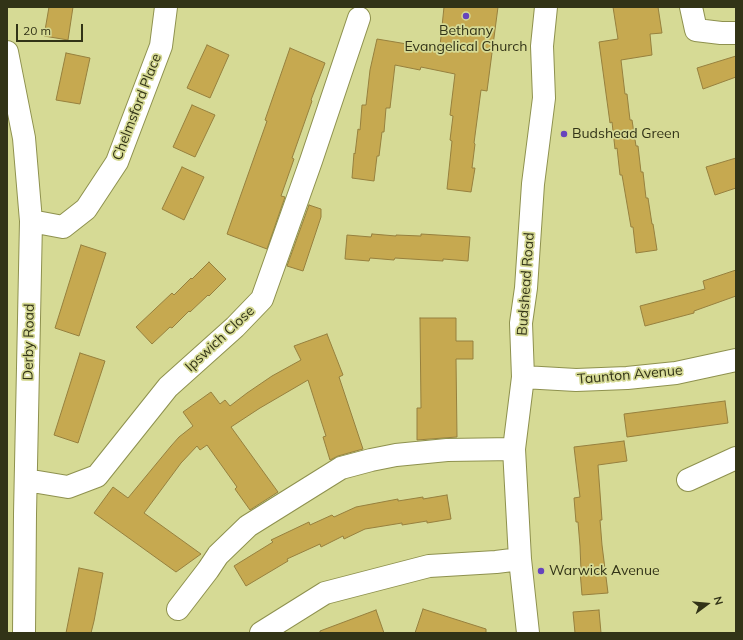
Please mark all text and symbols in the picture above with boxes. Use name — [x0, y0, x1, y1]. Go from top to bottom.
marker: Bethany Evangelical Church — [461, 11, 471, 21]
scale bar — [18, 16, 85, 42]
text: 20 m — [23, 23, 51, 38]
place label: Bethany Evangelical Church — [405, 23, 527, 56]
street label: Chelmsford Place — [109, 51, 165, 163]
place label: Budshead Green — [572, 126, 680, 142]
marker: Budshead Green — [559, 129, 569, 139]
street label: Budshead Road — [514, 232, 538, 336]
street label: Derby Road — [20, 303, 38, 381]
street label: Ipswich Close — [182, 303, 258, 375]
street label: Taunton Avenue — [577, 362, 683, 388]
place label: Warwick Avenue — [549, 563, 660, 579]
marker: Warwick Avenue — [536, 566, 546, 576]
north arrow — [687, 584, 727, 624]
text: N — [711, 595, 726, 607]

